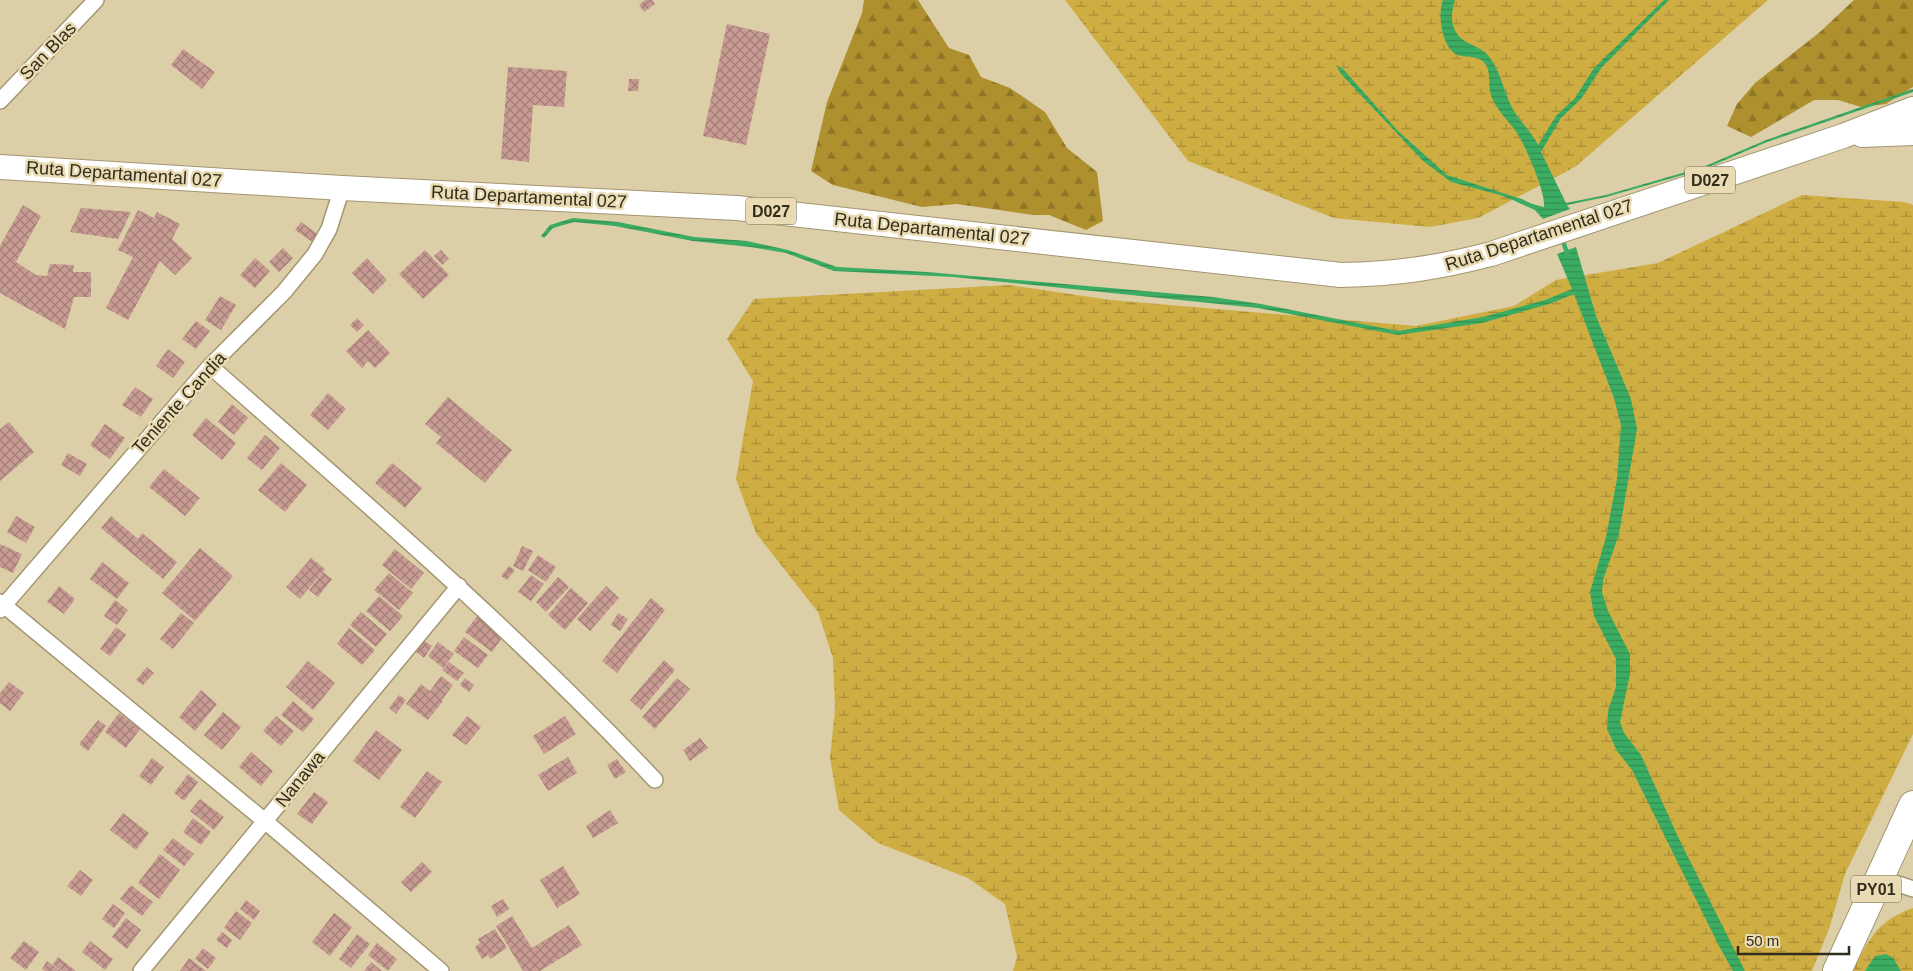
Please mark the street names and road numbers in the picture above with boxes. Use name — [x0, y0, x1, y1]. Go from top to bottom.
street label: San Blas — [16, 18, 80, 84]
street label: Ruta Departamental 027 — [25, 157, 223, 191]
road number: D027 — [1685, 166, 1735, 194]
street label: Ruta Departamental 027 — [431, 182, 627, 212]
street label: Ruta Departamental 027 — [1443, 195, 1635, 275]
road number: D027 — [746, 198, 796, 225]
street label: Ruta Departamental 027 — [833, 209, 1031, 249]
street label: Teniente Candia — [128, 347, 231, 458]
street label: Nanawa — [271, 746, 329, 811]
road number: PY01 — [1851, 876, 1901, 902]

